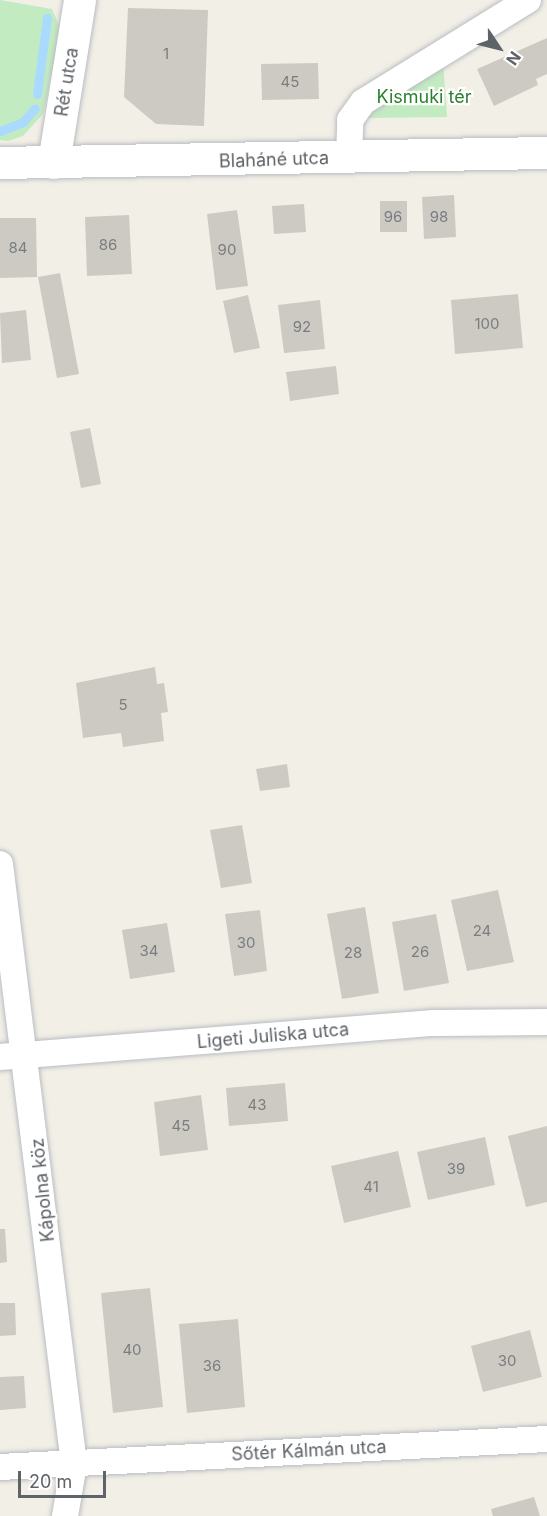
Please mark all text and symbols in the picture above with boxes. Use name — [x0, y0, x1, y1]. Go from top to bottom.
north arrow — [469, 18, 529, 78]
house number: 1 — [163, 45, 169, 63]
street label: Rét utca — [51, 46, 83, 118]
text: N — [502, 48, 525, 69]
house number: 45 — [281, 73, 299, 91]
park label: Kismuki tér — [377, 86, 471, 108]
street label: Blaháné utca — [219, 147, 329, 173]
house number: 96 — [384, 208, 402, 226]
house number: 98 — [430, 208, 448, 226]
house number: 86 — [99, 236, 117, 254]
house number: 84 — [9, 239, 27, 257]
house number: 90 — [218, 241, 236, 259]
house number: 100 — [474, 315, 500, 333]
house number: 92 — [293, 318, 311, 336]
house number: 5 — [118, 696, 128, 714]
house number: 24 — [473, 922, 491, 940]
house number: 30 — [237, 934, 255, 952]
house number: 34 — [140, 942, 158, 960]
house number: 26 — [411, 943, 429, 961]
house number: 28 — [344, 944, 362, 962]
street label: Ligeti Juliska utca — [196, 1019, 350, 1053]
house number: 43 — [248, 1096, 266, 1114]
house number: 45 — [172, 1117, 190, 1135]
street label: Kápolna köz — [27, 1137, 59, 1243]
house number: 39 — [447, 1160, 465, 1178]
house number: 41 — [363, 1178, 379, 1196]
house number: 40 — [122, 1341, 142, 1359]
house number: 30 — [498, 1352, 516, 1370]
house number: 36 — [203, 1357, 221, 1375]
street label: Sőtér Kálmán utca — [231, 1436, 387, 1466]
scale bar — [21, 1459, 110, 1497]
text: 20 m — [29, 1471, 72, 1492]

